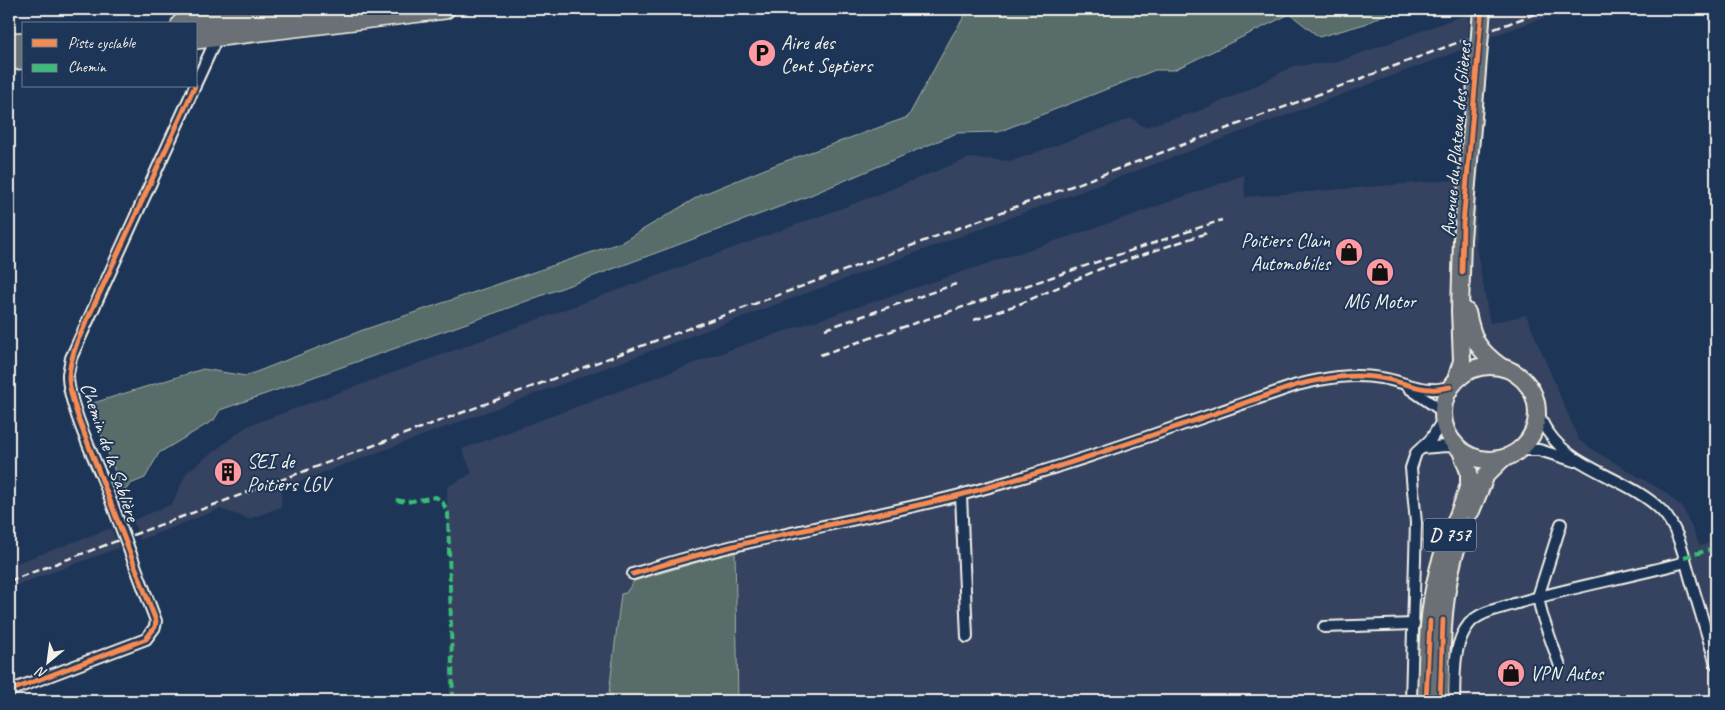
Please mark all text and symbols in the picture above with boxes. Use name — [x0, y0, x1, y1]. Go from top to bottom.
legend — [22, 22, 198, 88]
place label: Aire des Cent Septiers — [781, 30, 874, 78]
text: Piste cyclable — [68, 34, 136, 53]
parking icon: Aire des Cent Septiers — [747, 38, 777, 68]
street label: Avenue du Plateau des Glières — [1435, 38, 1477, 238]
text: Chemin — [68, 58, 107, 77]
place label: Poitiers Clain Automobiles — [1241, 228, 1332, 276]
shop icon: Poitiers Clain Automobiles — [1334, 237, 1364, 267]
shop icon: MG Motor — [1365, 257, 1395, 287]
place label: MG Motor — [1344, 289, 1418, 314]
street label: Chemin de la Sablière — [75, 379, 146, 526]
place label: SEI de Poitiers LGV — [247, 449, 334, 497]
building icon: SEI de Poitiers LGV — [213, 457, 243, 487]
road number: D 757 — [1424, 518, 1476, 552]
north arrow — [22, 638, 72, 688]
shop icon: VPN Autos — [1496, 658, 1526, 688]
place label: VPN Autos — [1530, 661, 1605, 686]
text: N — [32, 662, 50, 682]

